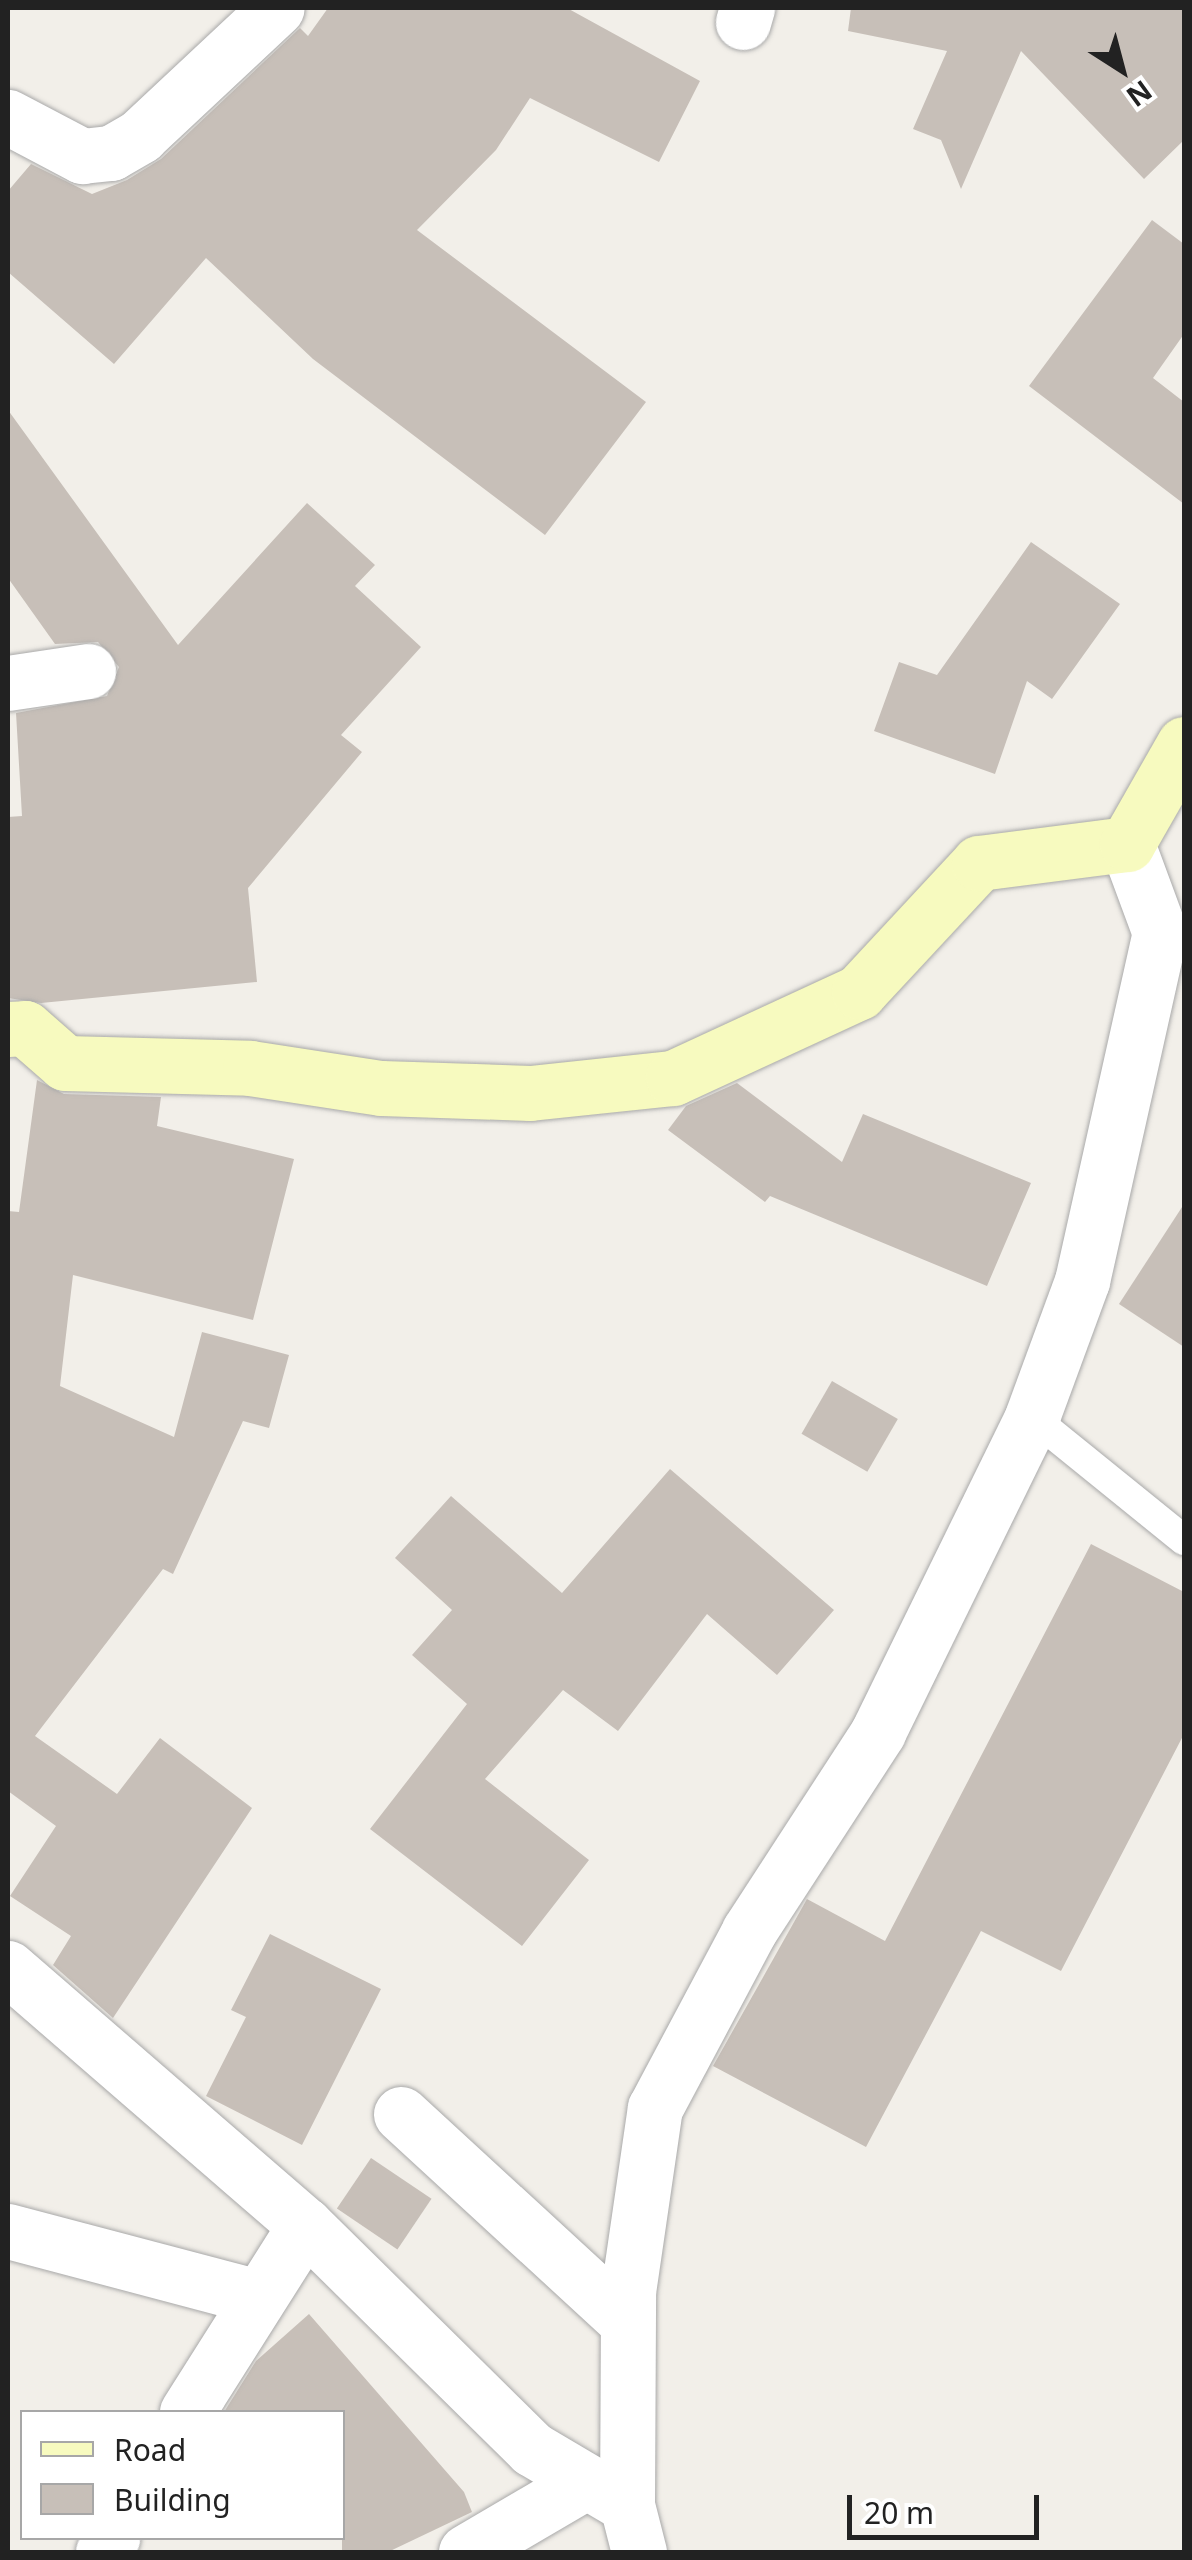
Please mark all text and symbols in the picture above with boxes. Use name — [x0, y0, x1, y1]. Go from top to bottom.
north arrow — [1072, 20, 1172, 120]
text: N — [1119, 72, 1160, 116]
legend — [20, 2410, 345, 2540]
text: Road — [114, 2429, 186, 2470]
scale bar — [852, 2475, 1044, 2537]
text: Building — [114, 2479, 231, 2520]
text: 20 m — [864, 2492, 934, 2533]

